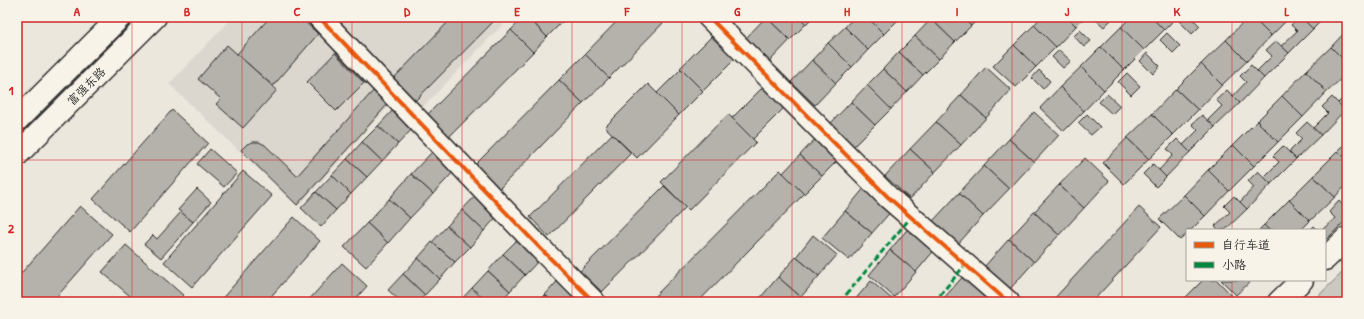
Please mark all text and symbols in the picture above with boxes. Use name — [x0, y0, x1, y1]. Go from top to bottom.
text: A — [74, 2, 81, 20]
text: B — [184, 2, 191, 20]
text: C — [293, 2, 301, 20]
text: D — [404, 2, 411, 20]
text: E — [514, 2, 520, 20]
text: F — [624, 2, 631, 20]
text: G — [734, 2, 741, 20]
text: H — [844, 2, 850, 20]
text: I — [955, 2, 959, 20]
text: J — [1065, 2, 1070, 20]
text: K — [1174, 2, 1181, 20]
text: L — [1285, 2, 1290, 20]
street label: 富强东路 — [63, 63, 109, 109]
text: 1 — [9, 81, 14, 99]
text: 2 — [8, 219, 15, 237]
legend — [1186, 229, 1326, 281]
text: 自行车道 — [1222, 236, 1270, 253]
text: 小路 — [1222, 256, 1246, 273]

